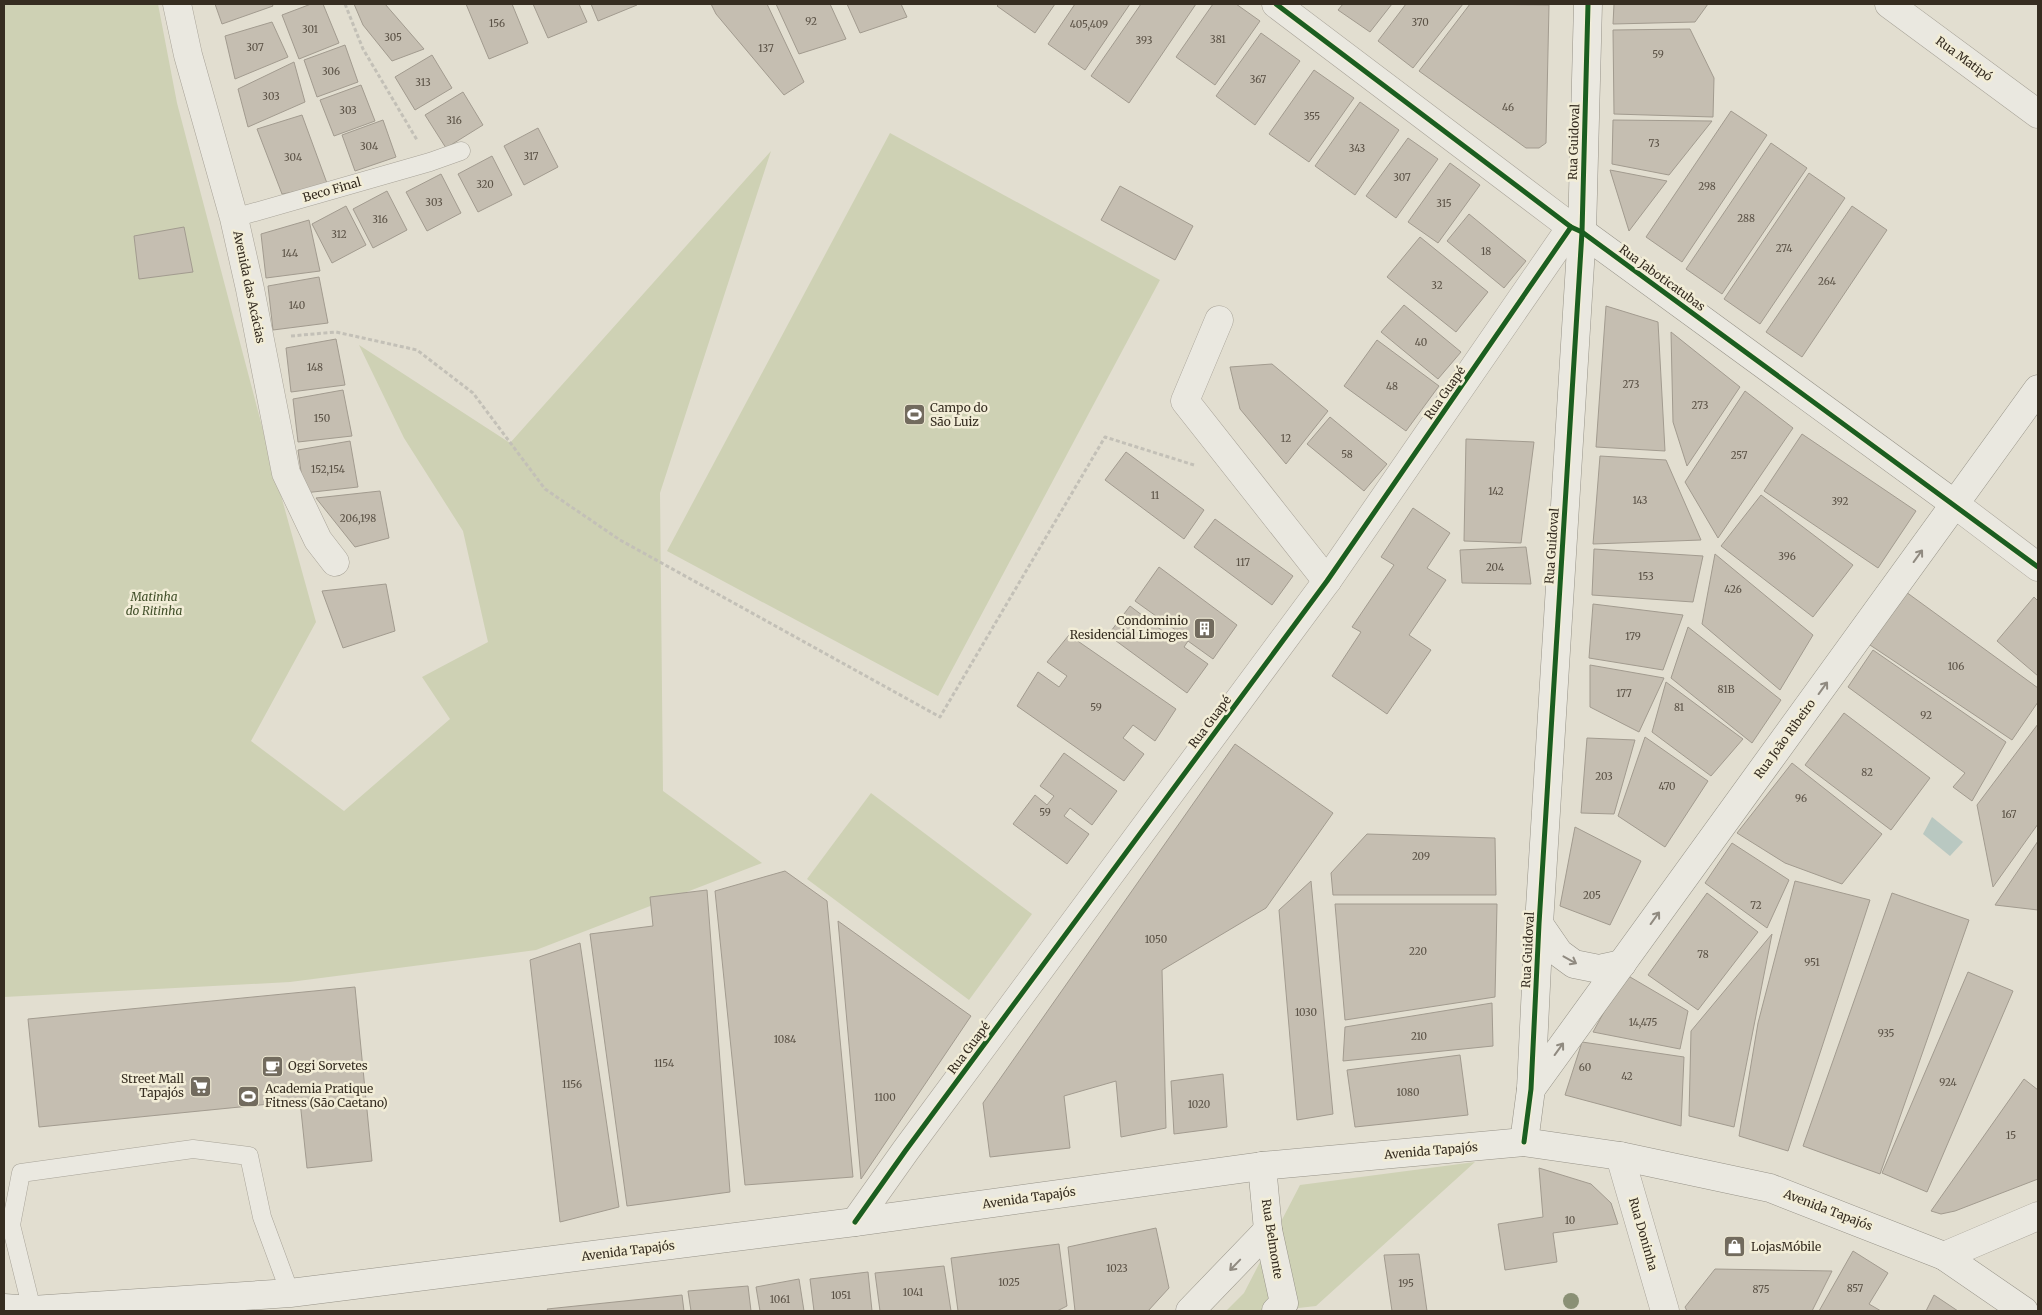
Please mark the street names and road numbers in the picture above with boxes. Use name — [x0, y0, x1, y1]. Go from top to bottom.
street label: Rua Matipó — [1933, 33, 1996, 84]
street label: Rua Guidoval — [1565, 103, 1582, 180]
street label: Beco Final — [301, 174, 363, 205]
street label: Avenida das Acácias — [230, 228, 269, 345]
street label: Rua Jaboticatubas — [1616, 241, 1708, 314]
street label: Rua Guapé — [1421, 363, 1468, 422]
street label: Rua Guidoval — [1541, 507, 1562, 584]
street label: Rua Guapé — [1185, 693, 1234, 751]
street label: Rua João Ribeiro — [1751, 696, 1818, 781]
street label: Rua Guidoval — [1518, 911, 1537, 988]
street label: Rua Guapé — [944, 1019, 993, 1077]
street label: Avenida Tapajós — [1383, 1139, 1478, 1162]
street label: Avenida Tapajós — [980, 1184, 1077, 1212]
street label: Avenida Tapajós — [1781, 1185, 1875, 1233]
street label: Rua Doninha — [1626, 1196, 1661, 1273]
street label: Rua Belmonte — [1259, 1198, 1286, 1280]
street label: Avenida Tapajós — [579, 1237, 676, 1264]

